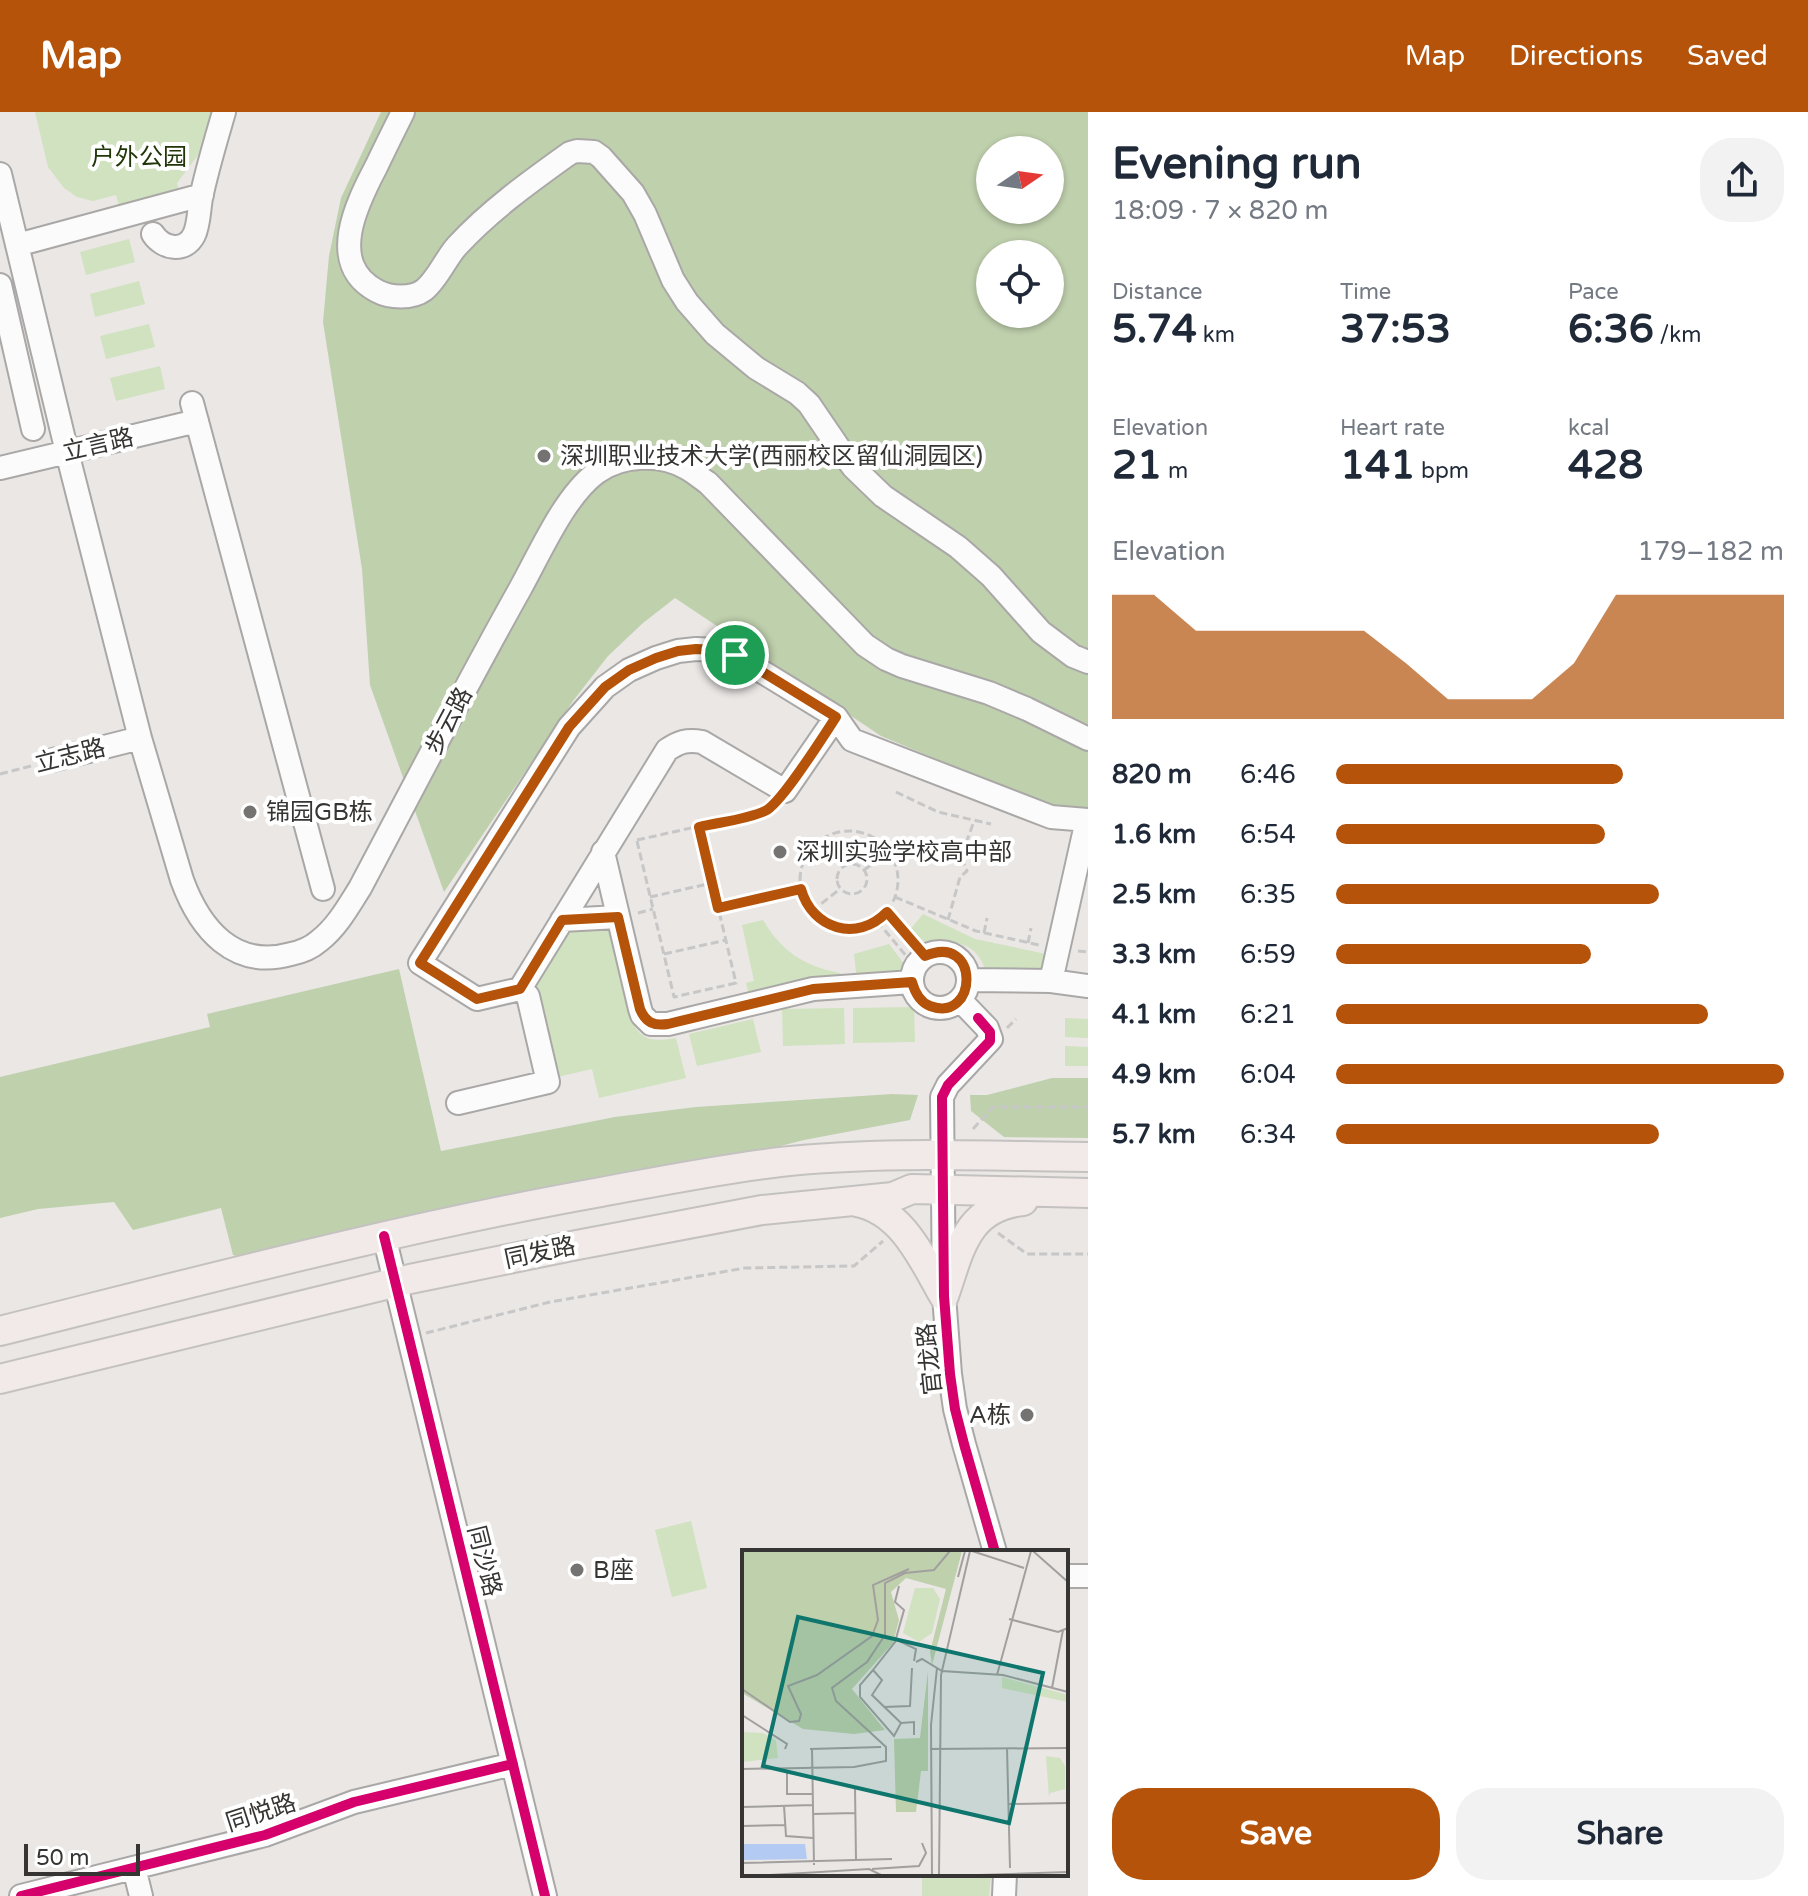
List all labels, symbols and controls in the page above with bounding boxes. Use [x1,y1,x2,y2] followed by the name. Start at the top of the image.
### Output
[40,33,122,79] text: Map
[1405,39,1465,73] text: Map
[1509,39,1643,73] text: Directions
[1687,39,1768,73] text: Saved
[976,136,1064,224] north arrow
[976,136,1064,328] map controls
[1112,138,1361,191] text: Evening run
[1700,138,1784,222] button: share
[91,143,187,172] park label: 户外公园
[1112,195,1328,226] text: 18:09 · 7 × 820 m
[976,240,1064,328] button: locate
[1112,279,1203,305] text: Distance
[1340,279,1391,305] text: Time
[1568,279,1619,305] text: Pace
[1112,305,1197,353] text: 5.74
[1340,305,1451,353] text: 37:53
[1568,305,1654,353] text: 6:36
[1197,322,1235,348] text: km
[1654,322,1701,348] text: /km
[1112,415,1208,441] text: Elevation
[1340,415,1445,441] text: Heart rate
[1568,415,1609,441] text: kcal
[60,423,136,467] street label: 立言路
[1112,441,1162,489] text: 21
[1340,441,1415,489] text: 141
[1568,441,1643,489] text: 428
[560,442,983,471] place label: 深圳职业技术大学(西丽校区留仙洞园区)
[535,447,553,465] marker: 深圳职业技术大学(西丽校区留仙洞园区)
[1162,458,1188,484] text: m
[1415,458,1469,484] text: bpm
[1112,536,1226,567] text: Elevation
[1638,536,1784,567] text: 179–182 m
[701,621,769,689] pin
[713,633,757,677] icon: arrive
[419,682,479,760] street label: 步云路
[32,733,108,779] street label: 立志路
[1112,759,1192,790] text: 820 m
[1240,759,1296,790] text: 6:46
[266,798,373,827] place label: 锦园GB栋
[241,803,259,821] marker: 锦园GB栋
[1112,819,1196,850] text: 1.6 km
[1240,819,1296,850] text: 6:54
[796,838,1012,867] place label: 深圳实验学校高中部
[771,843,789,861] marker: 深圳实验学校高中部
[1112,879,1196,910] text: 2.5 km
[1240,879,1296,910] text: 6:35
[1112,939,1196,970] text: 3.3 km
[1240,939,1296,970] text: 6:59
[1112,999,1196,1030] text: 4.1 km
[1240,999,1296,1030] text: 6:21
[1112,1059,1196,1090] text: 4.9 km
[1240,1059,1296,1090] text: 6:04
[1112,1119,1196,1150] text: 5.7 km
[1240,1119,1296,1150] text: 6:34
[502,1231,578,1275] street label: 同发路
[912,1322,948,1396] street label: 官龙路
[969,1401,1011,1430] place label: A栋
[1018,1406,1036,1424] marker: A栋
[461,1523,507,1599] street label: 同沙路
[742,1550,1068,1876] inset map
[593,1556,634,1585] place label: B座
[568,1561,586,1579] marker: B座
[222,1788,300,1838] street label: 同悦路
[1112,1788,1440,1880] button: Save
[1456,1788,1784,1880] button: Share
[24,1840,140,1876] scale bar
[36,1845,90,1871] text: 50 m

